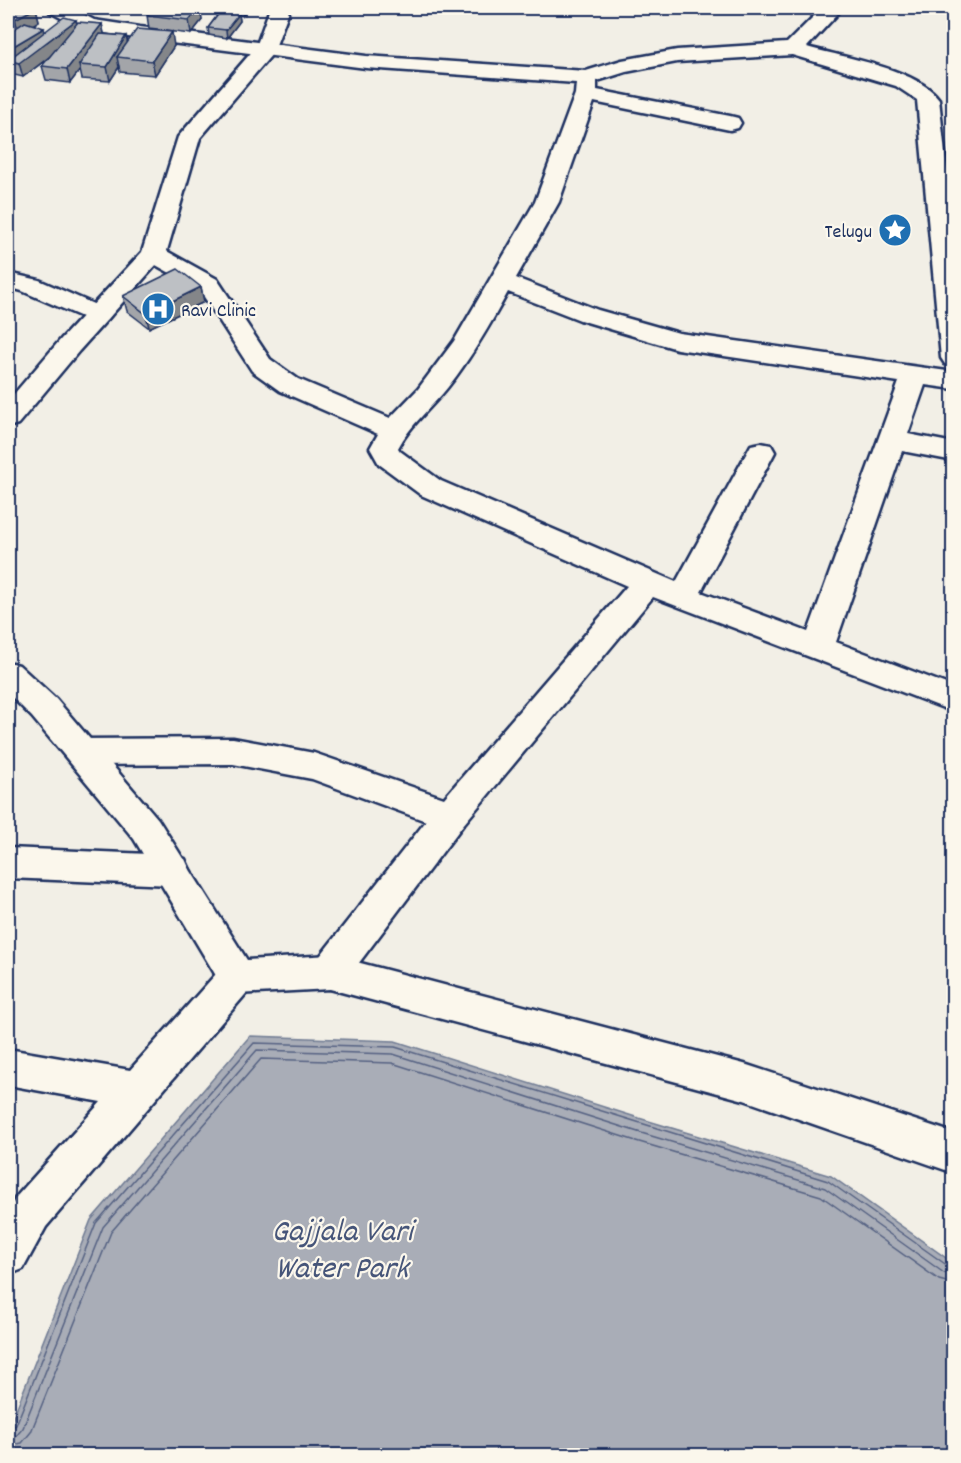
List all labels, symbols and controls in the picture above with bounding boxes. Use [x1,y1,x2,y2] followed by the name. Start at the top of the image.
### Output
[877,212,913,248] place icon: Telugu
[824,219,872,247] place label: Telugu
[140,291,176,327] hospital icon: Ravi Clinic
[181,298,256,326] place label: Ravi Clinic
[271,1211,418,1294] water label: Gajjala Vari Water Park

